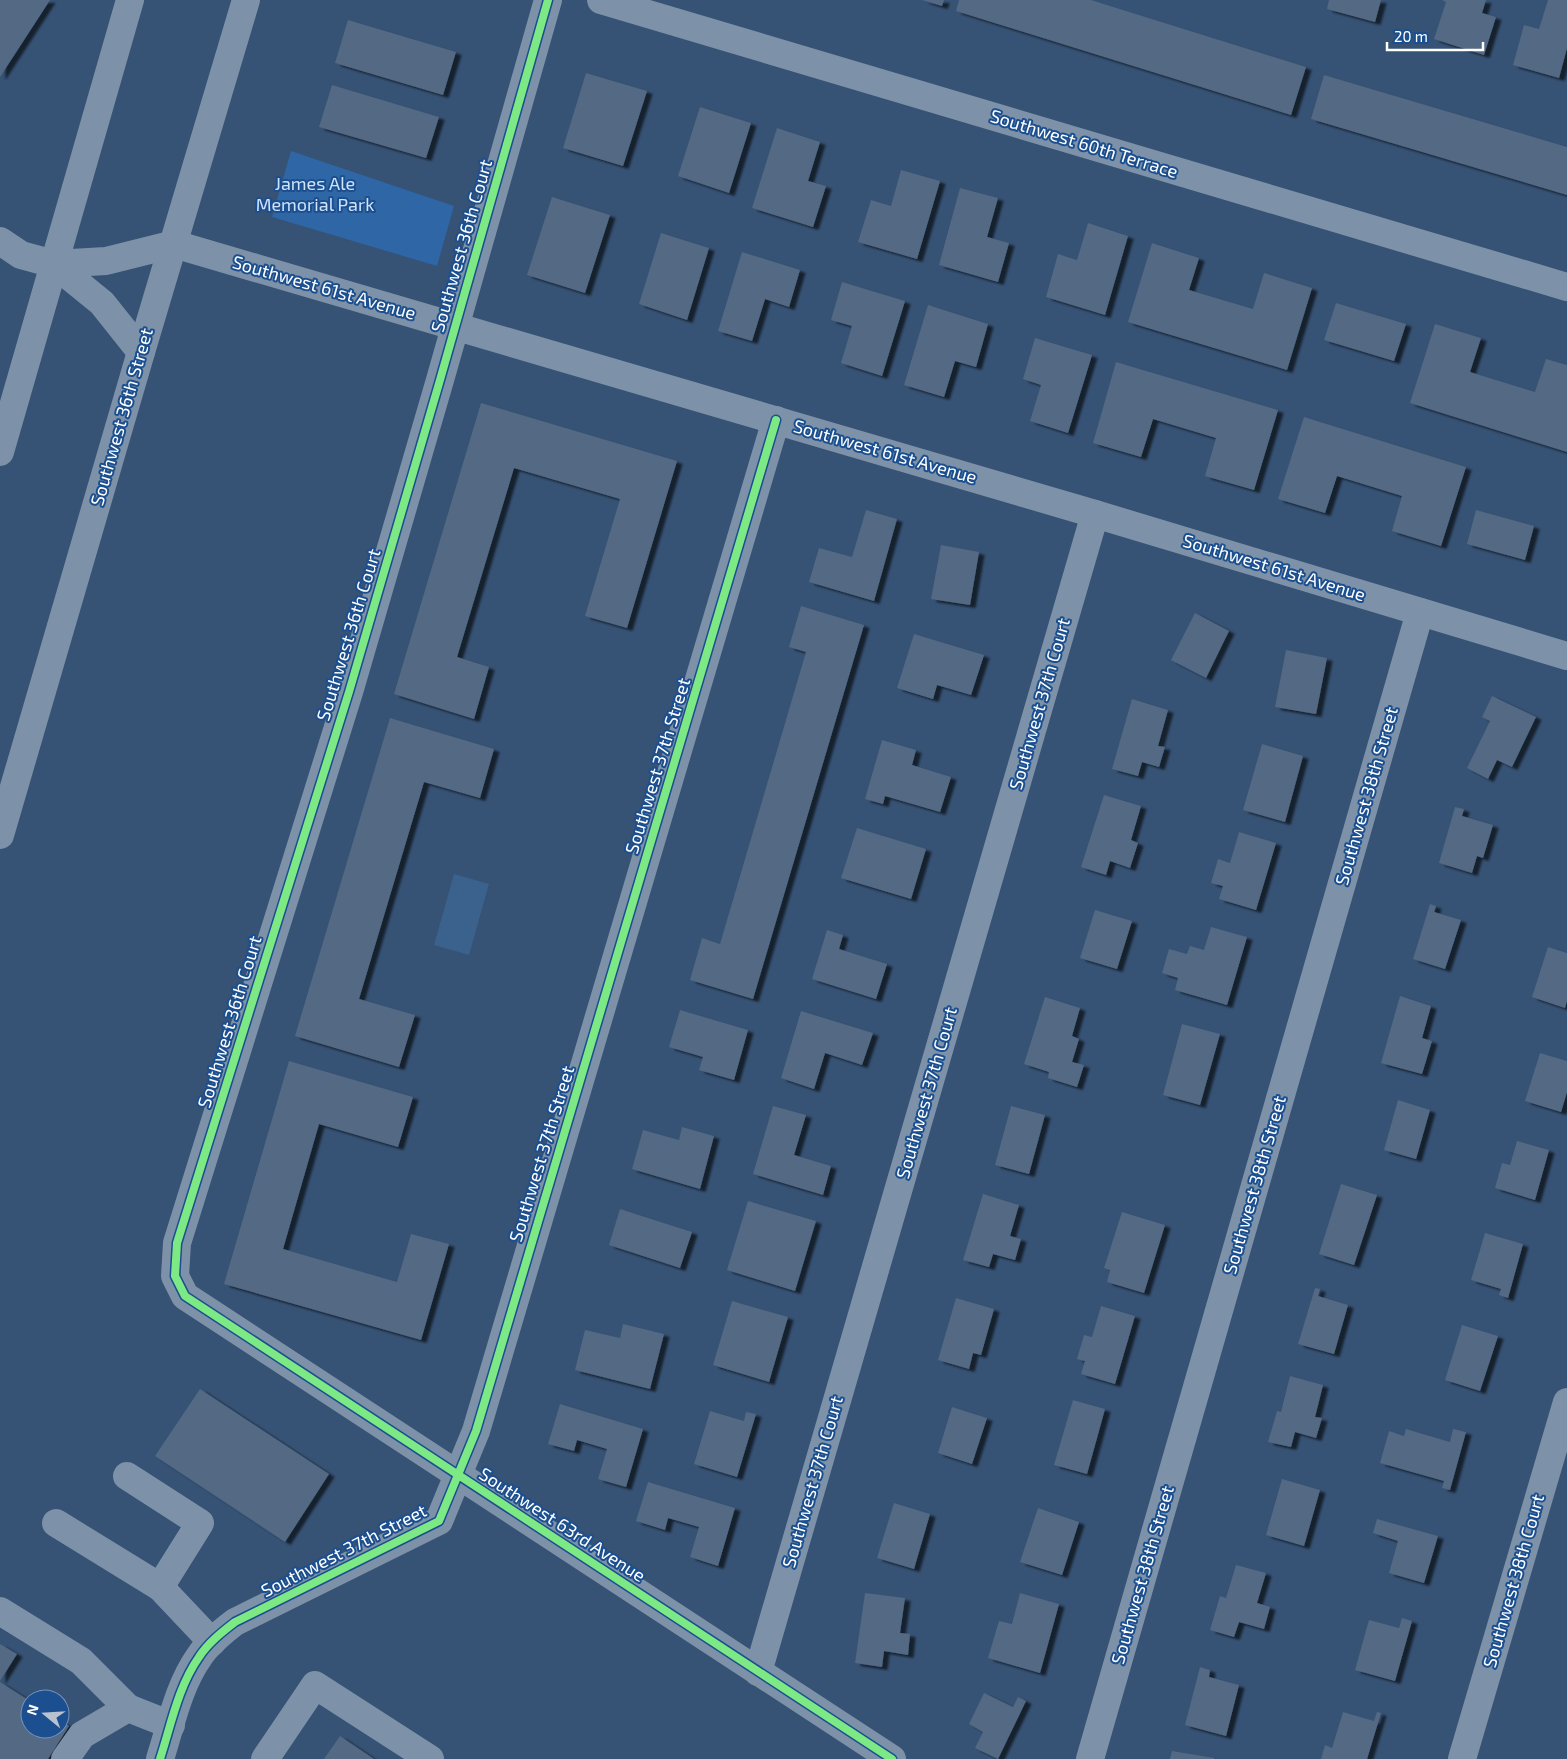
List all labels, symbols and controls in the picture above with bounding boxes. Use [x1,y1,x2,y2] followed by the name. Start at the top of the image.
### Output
[1387,20,1483,52] scale bar
[1394,27,1428,45] text: 20 m
[988,104,1181,182] street label: Southwest 60th Terrace
[426,157,496,335] street label: Southwest 36th Court
[256,172,374,215] park label: James Ale Memorial Park
[230,250,418,324] street label: Southwest 61st Avenue
[85,325,157,508] street label: Southwest 36th Street
[791,414,979,488] street label: Southwest 61st Avenue
[1180,529,1368,605] street label: Southwest 61st Avenue
[311,546,385,723] street label: Southwest 36th Court
[1004,615,1074,792] street label: Southwest 37th Court
[620,675,694,856] street label: Southwest 37th Street
[1330,704,1402,888] street label: Southwest 38th Street
[192,933,266,1110] street label: Southwest 36th Court
[891,1004,961,1181] street label: Southwest 37th Court
[504,1063,578,1244] street label: Southwest 37th Street
[1218,1093,1290,1277] street label: Southwest 38th Street
[777,1393,847,1570] street label: Southwest 37th Court
[475,1462,650,1586] street label: Southwest 63rd Avenue
[1106,1483,1178,1667] street label: Southwest 38th Street
[1478,1491,1548,1670] street label: Southwest 38th Court
[257,1499,430,1601] street label: Southwest 37th Street
[20,1689,70,1739] north arrow
[23,1702,42,1717] text: N

